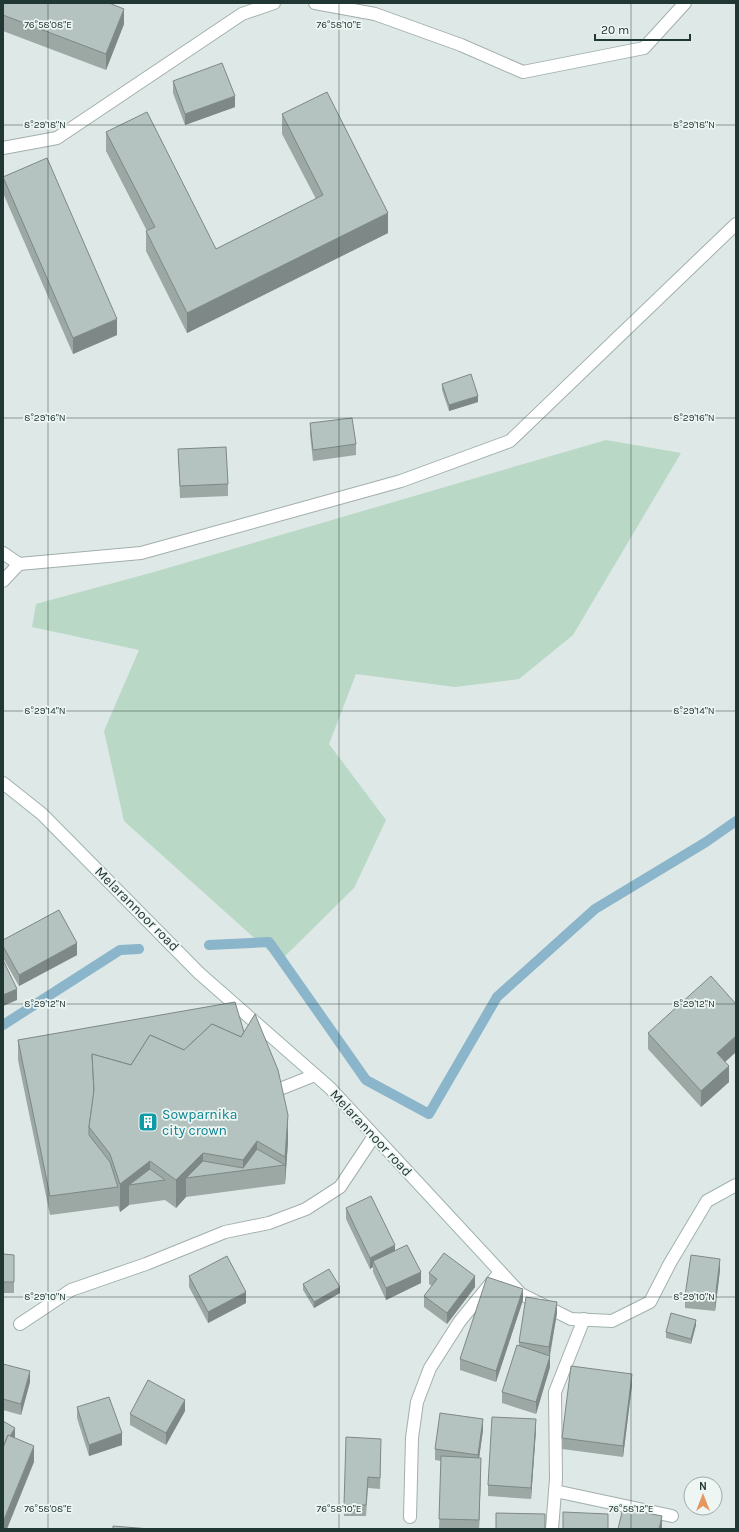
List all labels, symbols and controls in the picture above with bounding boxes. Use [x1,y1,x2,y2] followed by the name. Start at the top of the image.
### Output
[595,16,690,42] scale bar
[24,19,72,31] text: 76°58'08"E
[317,19,361,31] text: 76°58'10"E
[601,23,629,37] text: 20 m
[24,119,66,131] text: 8°29'18"N
[673,119,715,131] text: 8°29'18"N
[24,412,66,424] text: 8°29'16"N
[673,412,715,424] text: 8°29'16"N
[24,705,66,717] text: 8°29'14"N
[673,705,715,717] text: 8°29'14"N
[91,863,183,955] street label: Melarannoor road
[24,998,66,1010] text: 8°29'12"N
[673,998,715,1010] text: 8°29'12"N
[326,1086,416,1180] street label: Melarannoor road
[162,1106,237,1139] place label: Sowparnika city crown
[137,1111,159,1133] building icon: Sowparnika city crown
[24,1291,66,1303] text: 8°29'10"N
[673,1291,715,1303] text: 8°29'10"N
[683,1476,723,1516] north arrow
[699,1480,707,1493] text: N
[24,1503,72,1515] text: 76°58'08"E
[317,1503,361,1515] text: 76°58'10"E
[609,1503,653,1515] text: 76°58'12"E

